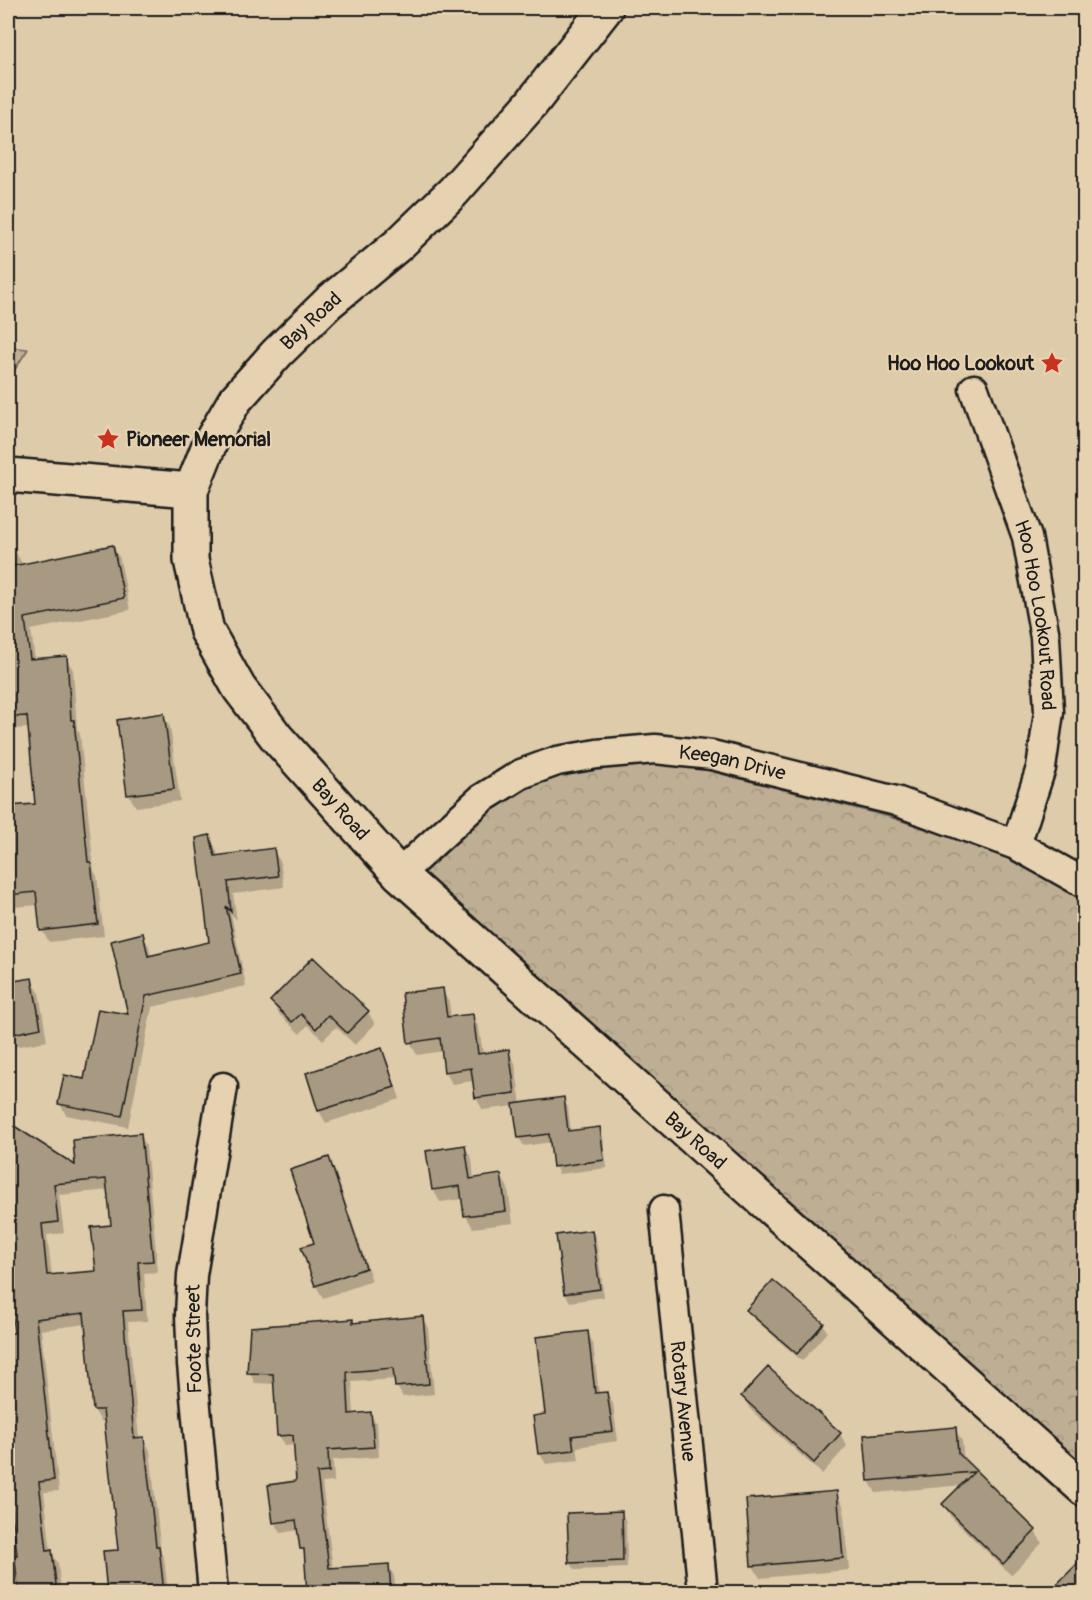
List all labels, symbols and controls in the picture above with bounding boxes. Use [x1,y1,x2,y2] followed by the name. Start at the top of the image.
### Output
[275,286,347,356] street label: Bay Road
[1039,350,1065,376] place icon: Hoo Hoo Lookout
[887,351,1035,376] place label: Hoo Hoo Lookout
[95,426,121,452] place icon: Pioneer Memorial
[126,427,271,452] place label: Pioneer Memorial
[1009,516,1061,711] street label: Hoo Hoo Lookout Road
[678,739,789,786] street label: Keegan Drive
[306,773,375,845] street label: Bay Road
[659,1106,732,1175] street label: Bay Road
[181,1283,207,1394] street label: Foote Street
[665,1339,702,1463] street label: Rotary Avenue

